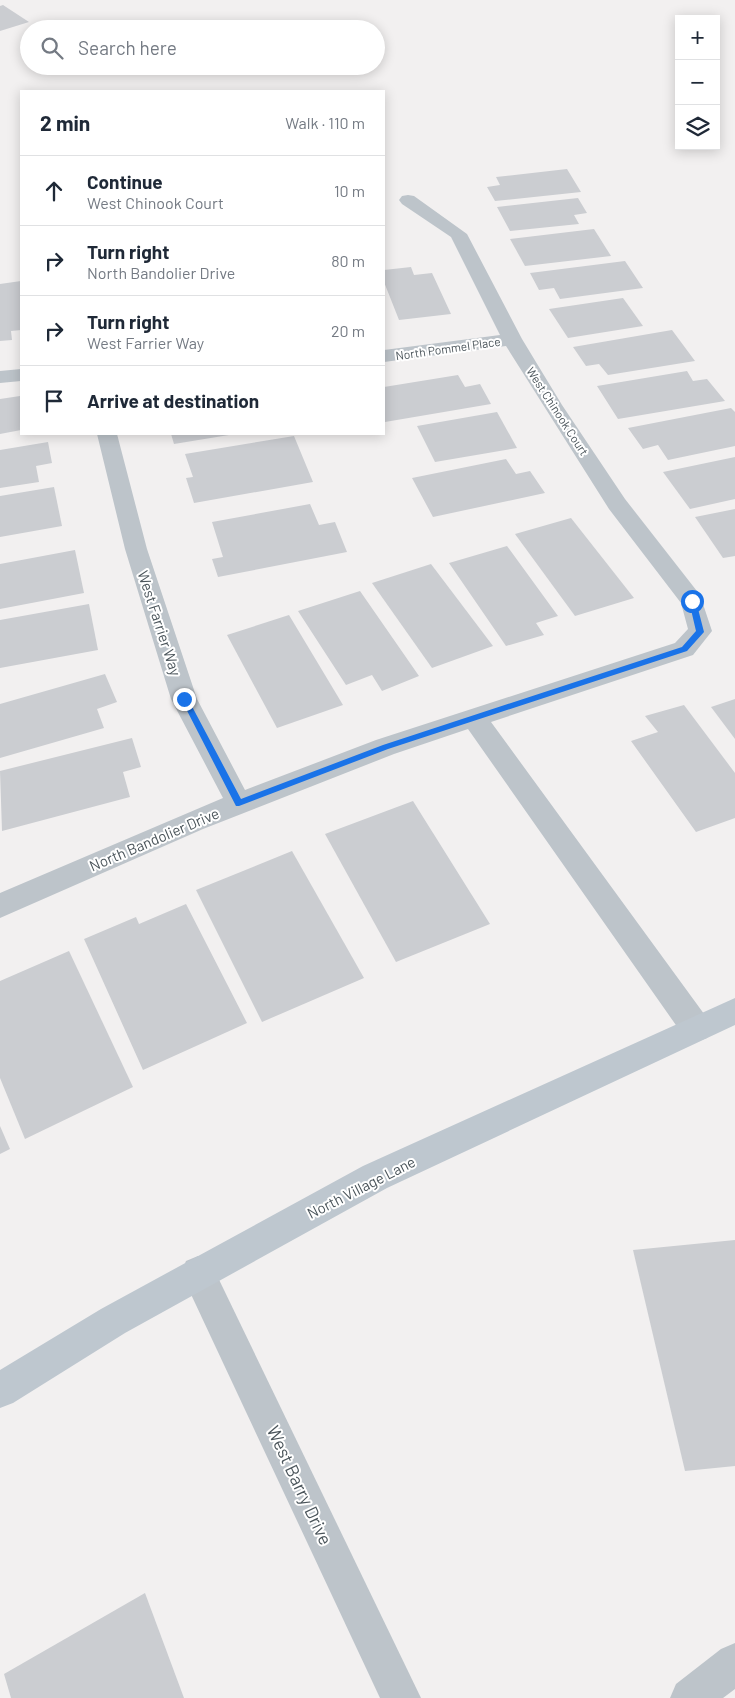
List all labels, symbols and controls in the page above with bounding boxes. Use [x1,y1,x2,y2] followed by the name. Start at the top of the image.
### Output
[675,15,720,150] map controls
[675,15,720,60] button: +
[20,20,385,75] search box
[38,34,66,62] icon: search
[78,36,177,59] text: Search here
[675,60,720,105] button: −
[675,105,720,150] button: layers
[40,110,90,135] text: 2 min
[285,113,365,132] text: Walk · 110 m
[87,170,163,193] text: Continue
[40,177,68,205] icon: ahead
[334,181,365,200] text: 10 m
[87,193,224,212] text: West Chinook Court
[87,240,169,263] text: Turn right
[40,247,68,275] icon: right
[331,251,365,270] text: 80 m
[87,263,235,282] text: North Bandolier Drive
[87,310,169,333] text: Turn right
[40,317,68,345] icon: right
[331,321,365,340] text: 20 m
[87,333,204,352] text: West Farrier Way
[395,334,501,362] street label: North Pommel Place
[524,364,592,458] street label: West Chinook Court
[40,387,68,415] icon: arrive
[87,389,259,412] text: Arrive at destination
[134,568,186,678] street label: West Farrier Way
[681,590,704,613] route start
[173,688,196,711] route end
[87,804,221,874] street label: North Bandolier Drive
[304,1152,418,1222] street label: North Village Lane
[263,1422,337,1548] street label: West Barry Drive

